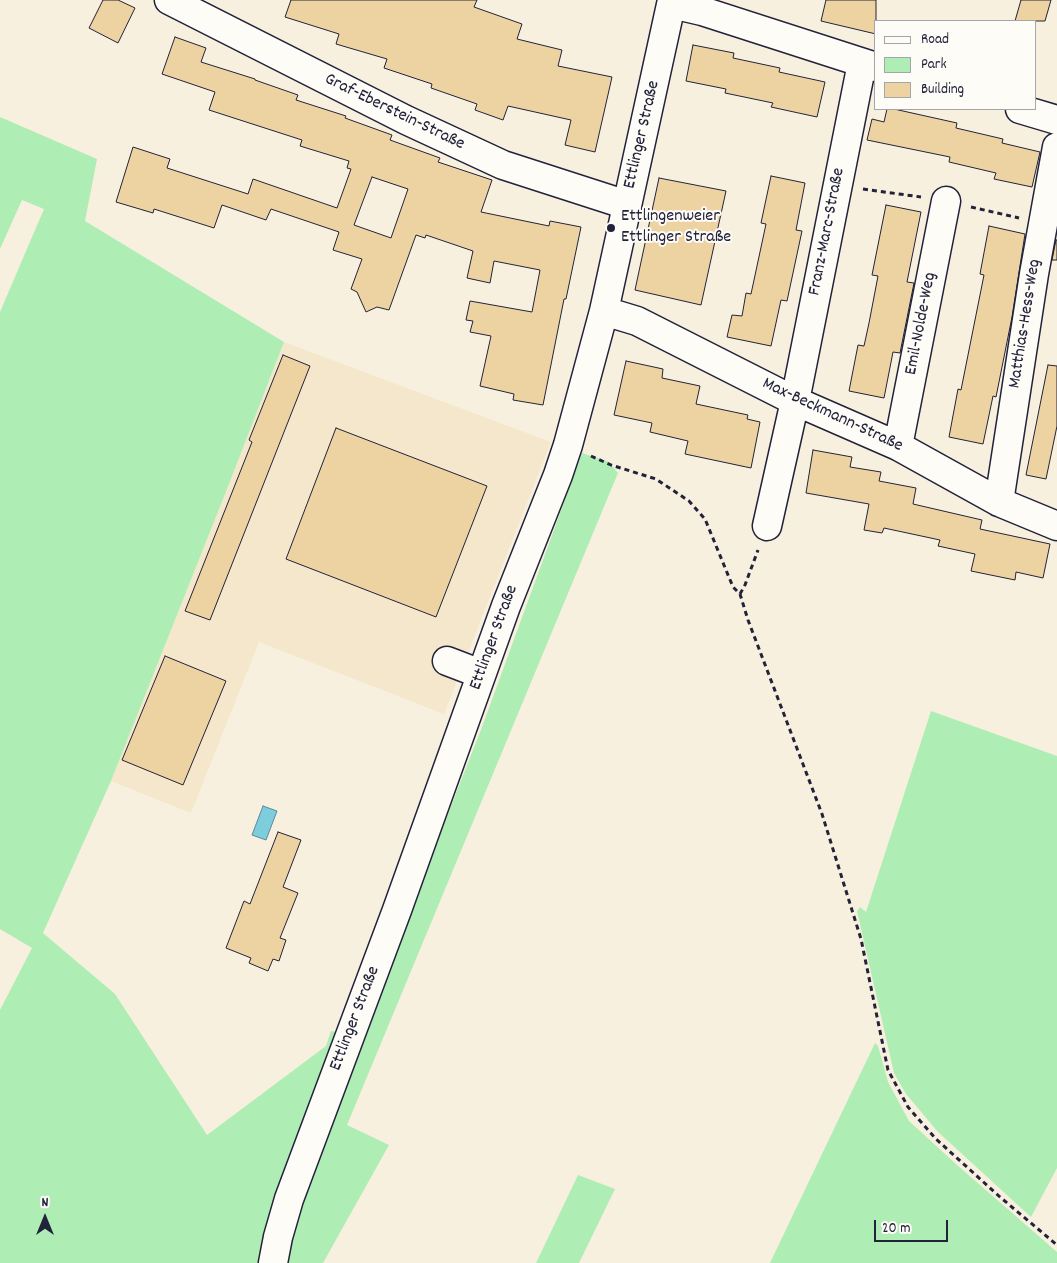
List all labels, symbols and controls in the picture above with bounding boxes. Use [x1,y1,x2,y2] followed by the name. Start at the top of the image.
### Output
[874,20,1037,110] legend
[921,29,949,51] text: Road
[921,54,947,76] text: Park
[320,70,468,156] street label: Graf-Eberstein-Straße
[620,79,666,191] street label: Ettlinger Straße
[921,79,964,101] text: Building
[805,166,851,298] street label: Franz-Marc-Straße
[621,207,731,250] place label: Ettlingenweier Ettlinger Straße
[605,222,617,234] marker: Ettlingenweier Ettlinger Straße
[1005,258,1047,390] street label: Matthias-Hess-Weg
[901,271,943,377] street label: Emil-Nolde-Weg
[758,374,906,458] street label: Max-Beckmann-Straße
[466,583,524,693] street label: Ettlinger Straße
[326,964,386,1074] street label: Ettlinger Straße
[20,1193,70,1243] north arrow
[42,1193,48,1213] text: N
[877,1210,951,1242] scale bar
[882,1218,910,1240] text: 20 m

